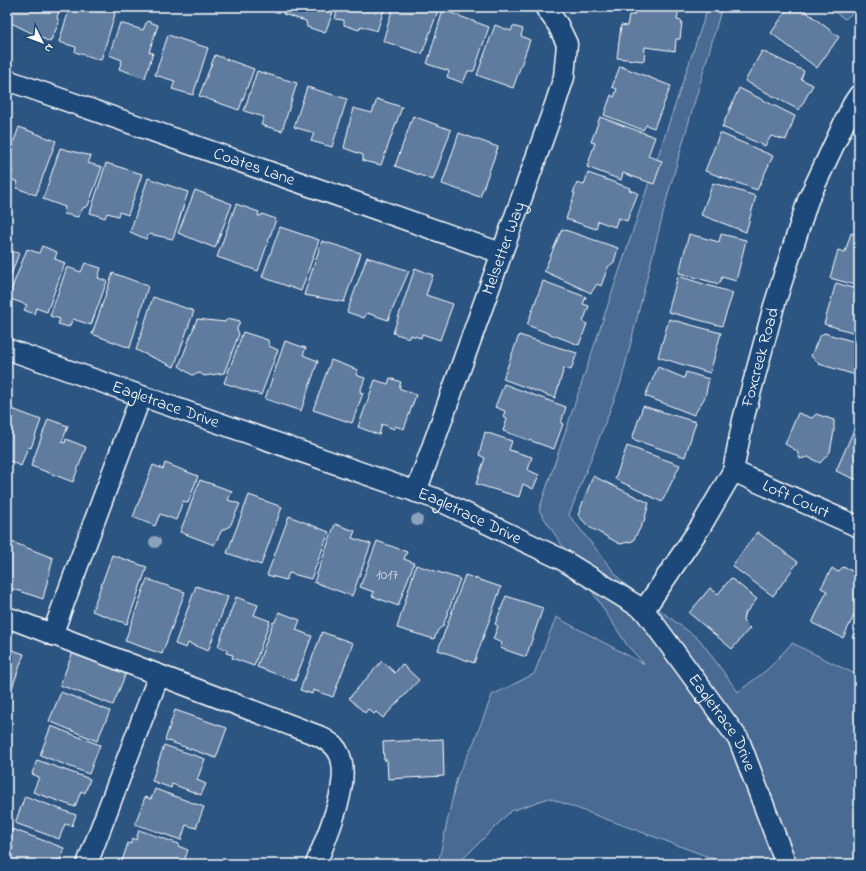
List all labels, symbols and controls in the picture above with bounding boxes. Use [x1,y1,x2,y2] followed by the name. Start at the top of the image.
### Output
[22,22,62,62] north arrow
[40,40,57,56] text: N
[210,141,299,193] street label: Coates Lane
[475,198,533,298] street label: Melsetter Way
[734,304,786,411] street label: Foxcreek Road
[109,374,223,435] street label: Eagletrace Drive
[758,473,834,525] street label: Loft Court
[414,481,526,551] street label: Eagletrace Drive
[376,564,398,586] house number: 1017
[682,668,762,775] street label: Eagletrace Drive

